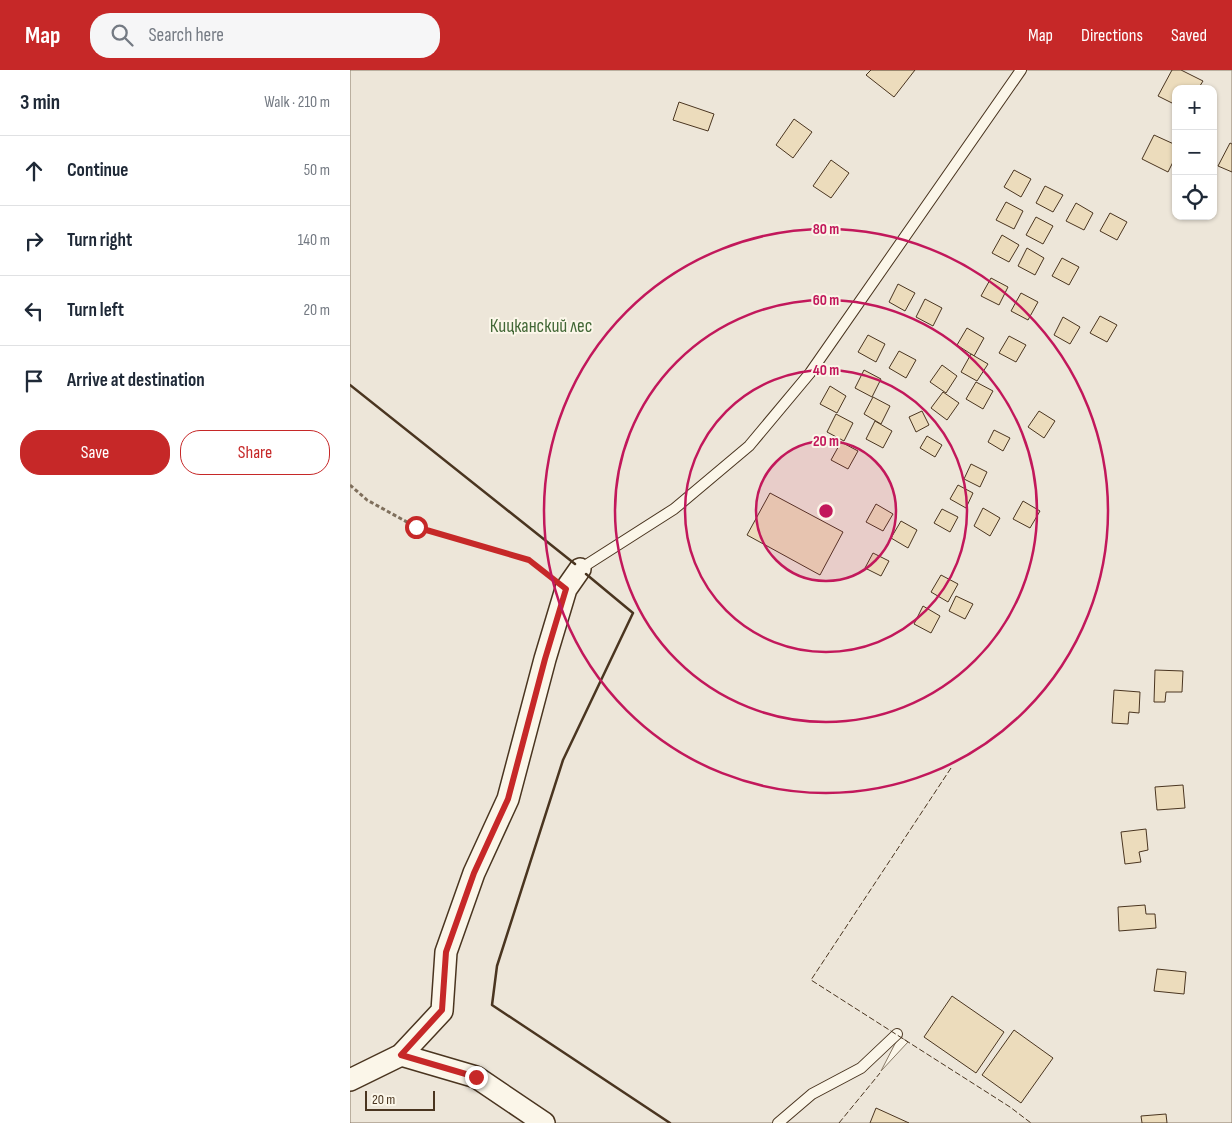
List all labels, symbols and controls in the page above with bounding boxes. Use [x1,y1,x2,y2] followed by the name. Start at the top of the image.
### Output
[90,13,440,58] search box
[25,21,60,50] text: Map
[108,21,136,49] icon: search
[148,24,224,47] text: Search here
[1028,25,1053,46] text: Map
[1081,25,1143,46] text: Directions
[1171,25,1207,46] text: Saved
[1172,85,1217,220] map controls
[1172,85,1217,130] button: +
[20,90,60,115] text: 3 min
[264,93,330,112] text: Walk · 210 m
[1172,130,1217,175] button: −
[20,157,48,185] icon: ahead
[67,159,128,182] text: Continue
[304,161,330,180] text: 50 m
[1172,175,1217,220] button: locate
[813,220,839,239] text: 80 m
[20,227,48,255] icon: right
[67,229,132,252] text: Turn right
[298,231,330,250] text: 140 m
[813,291,839,310] text: 60 m
[20,297,48,325] icon: left
[67,299,124,322] text: Turn left
[303,301,330,320] text: 20 m
[490,315,592,338] park label: Кицканский лес
[813,361,839,380] text: 40 m
[20,367,48,395] icon: arrive
[67,369,205,392] text: Arrive at destination
[20,430,170,475] button: Save
[180,430,330,475] button: Share
[813,432,839,451] text: 20 m
[817,502,835,520] centre of rings
[405,516,428,539] route start
[465,1066,488,1089] route end
[365,1088,435,1111] scale bar
[372,1091,395,1108] text: 20 m

